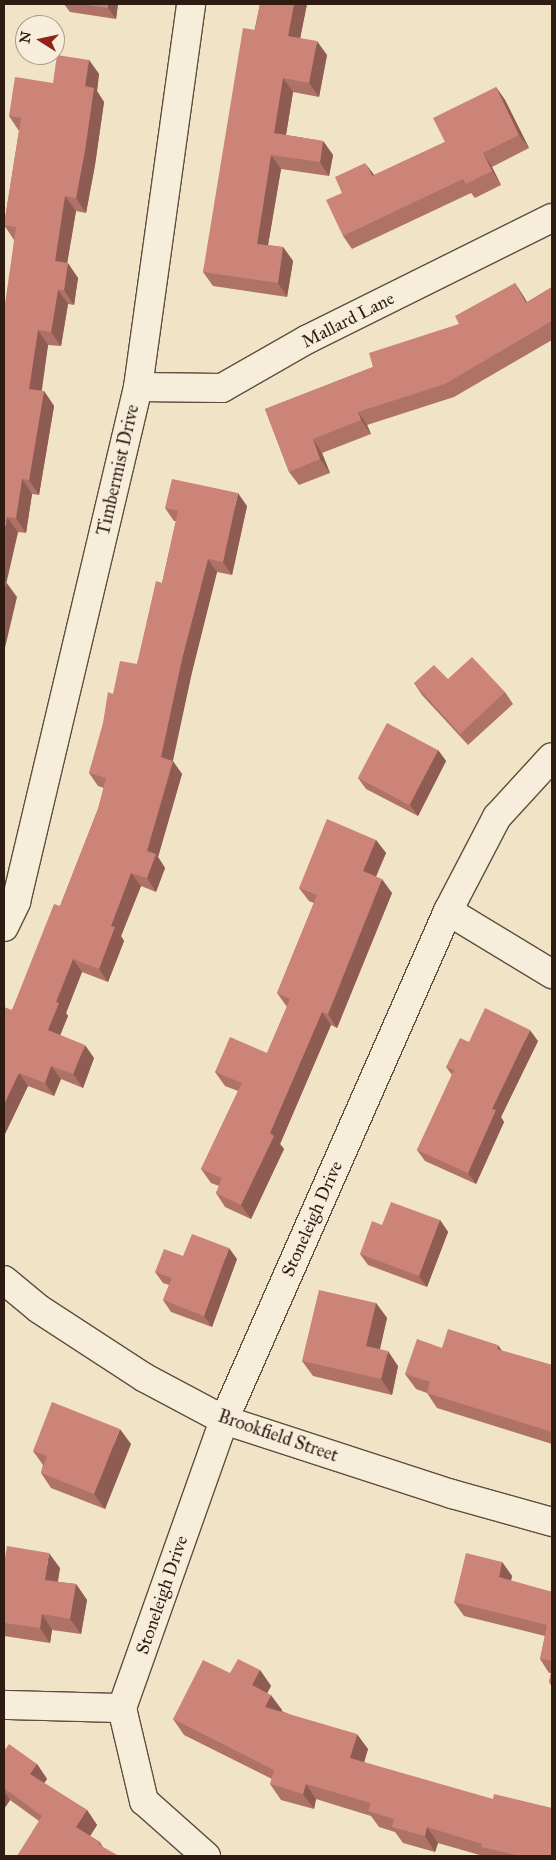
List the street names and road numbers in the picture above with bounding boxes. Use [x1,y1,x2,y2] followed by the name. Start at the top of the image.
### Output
[298,287,398,353] street label: Mallard Lane
[92,402,144,538] street label: Timbermist Drive
[277,1158,347,1280] street label: Stoneleigh Drive
[215,1405,341,1467] street label: Brookfield Street
[132,1533,192,1657] street label: Stoneleigh Drive

